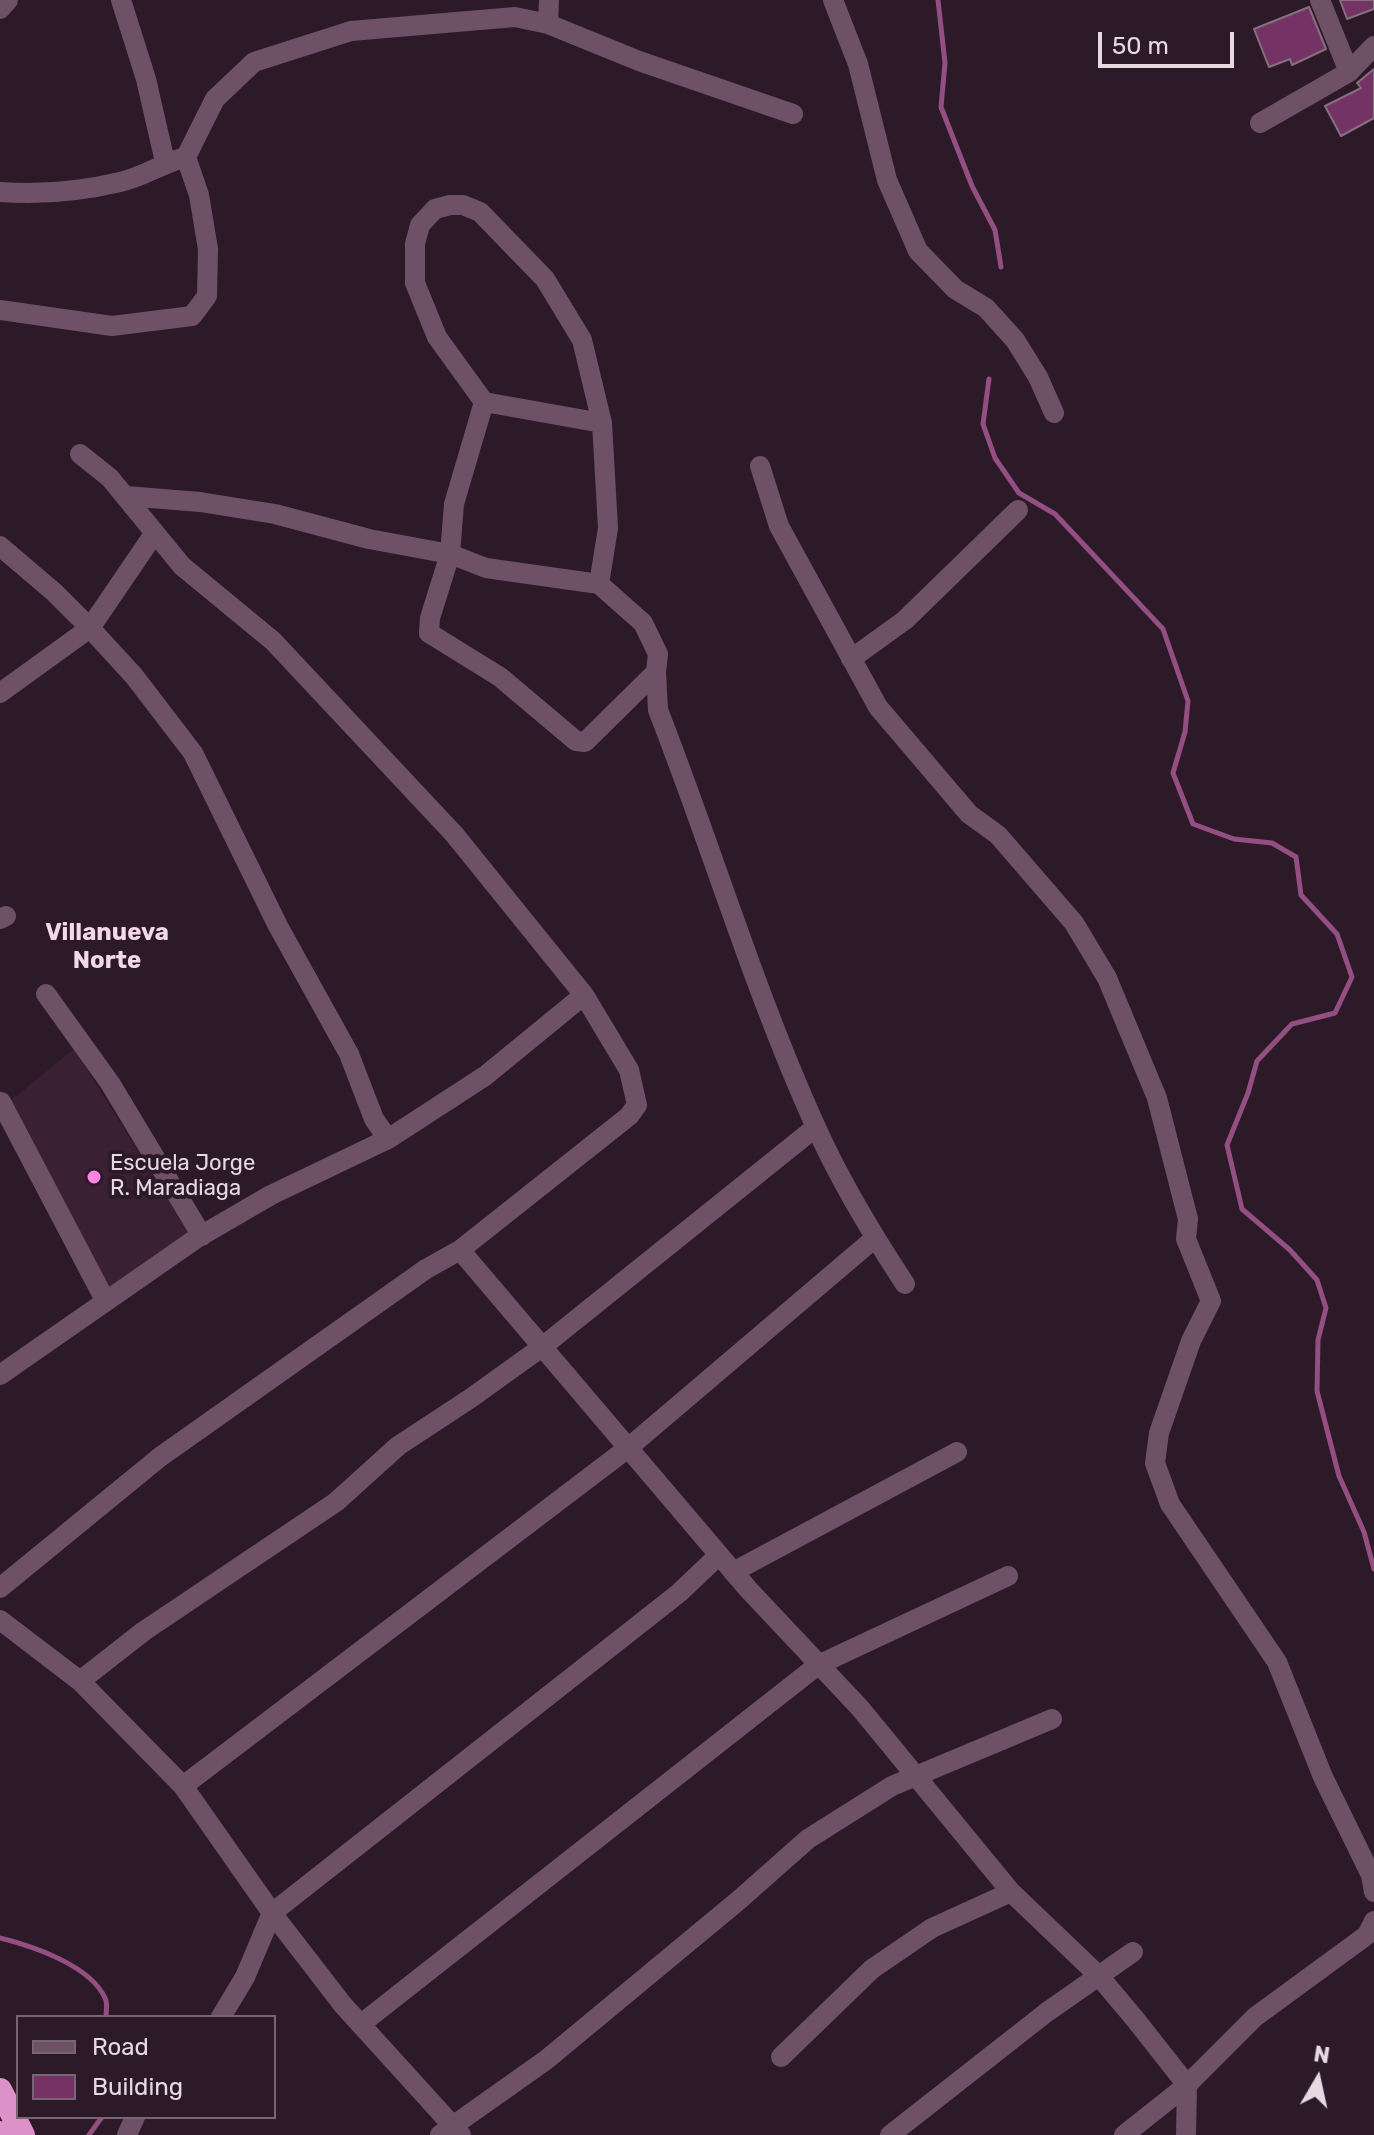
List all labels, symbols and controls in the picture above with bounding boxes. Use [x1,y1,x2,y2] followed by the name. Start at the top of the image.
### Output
[1102,16,1238,66] scale bar
[1112,32,1169,60] text: 50 m
[45,919,169,975] district label: Villanueva Norte
[110,1151,255,1202] place label: Escuela Jorge R. Maradiaga
[85,1168,103,1186] marker: Escuela Jorge R. Maradiaga
[16,2015,276,2119] legend
[92,2033,149,2061] text: Road
[1278,2039,1358,2119] north arrow
[1312,2040,1332,2069] text: N
[92,2073,183,2101] text: Building

